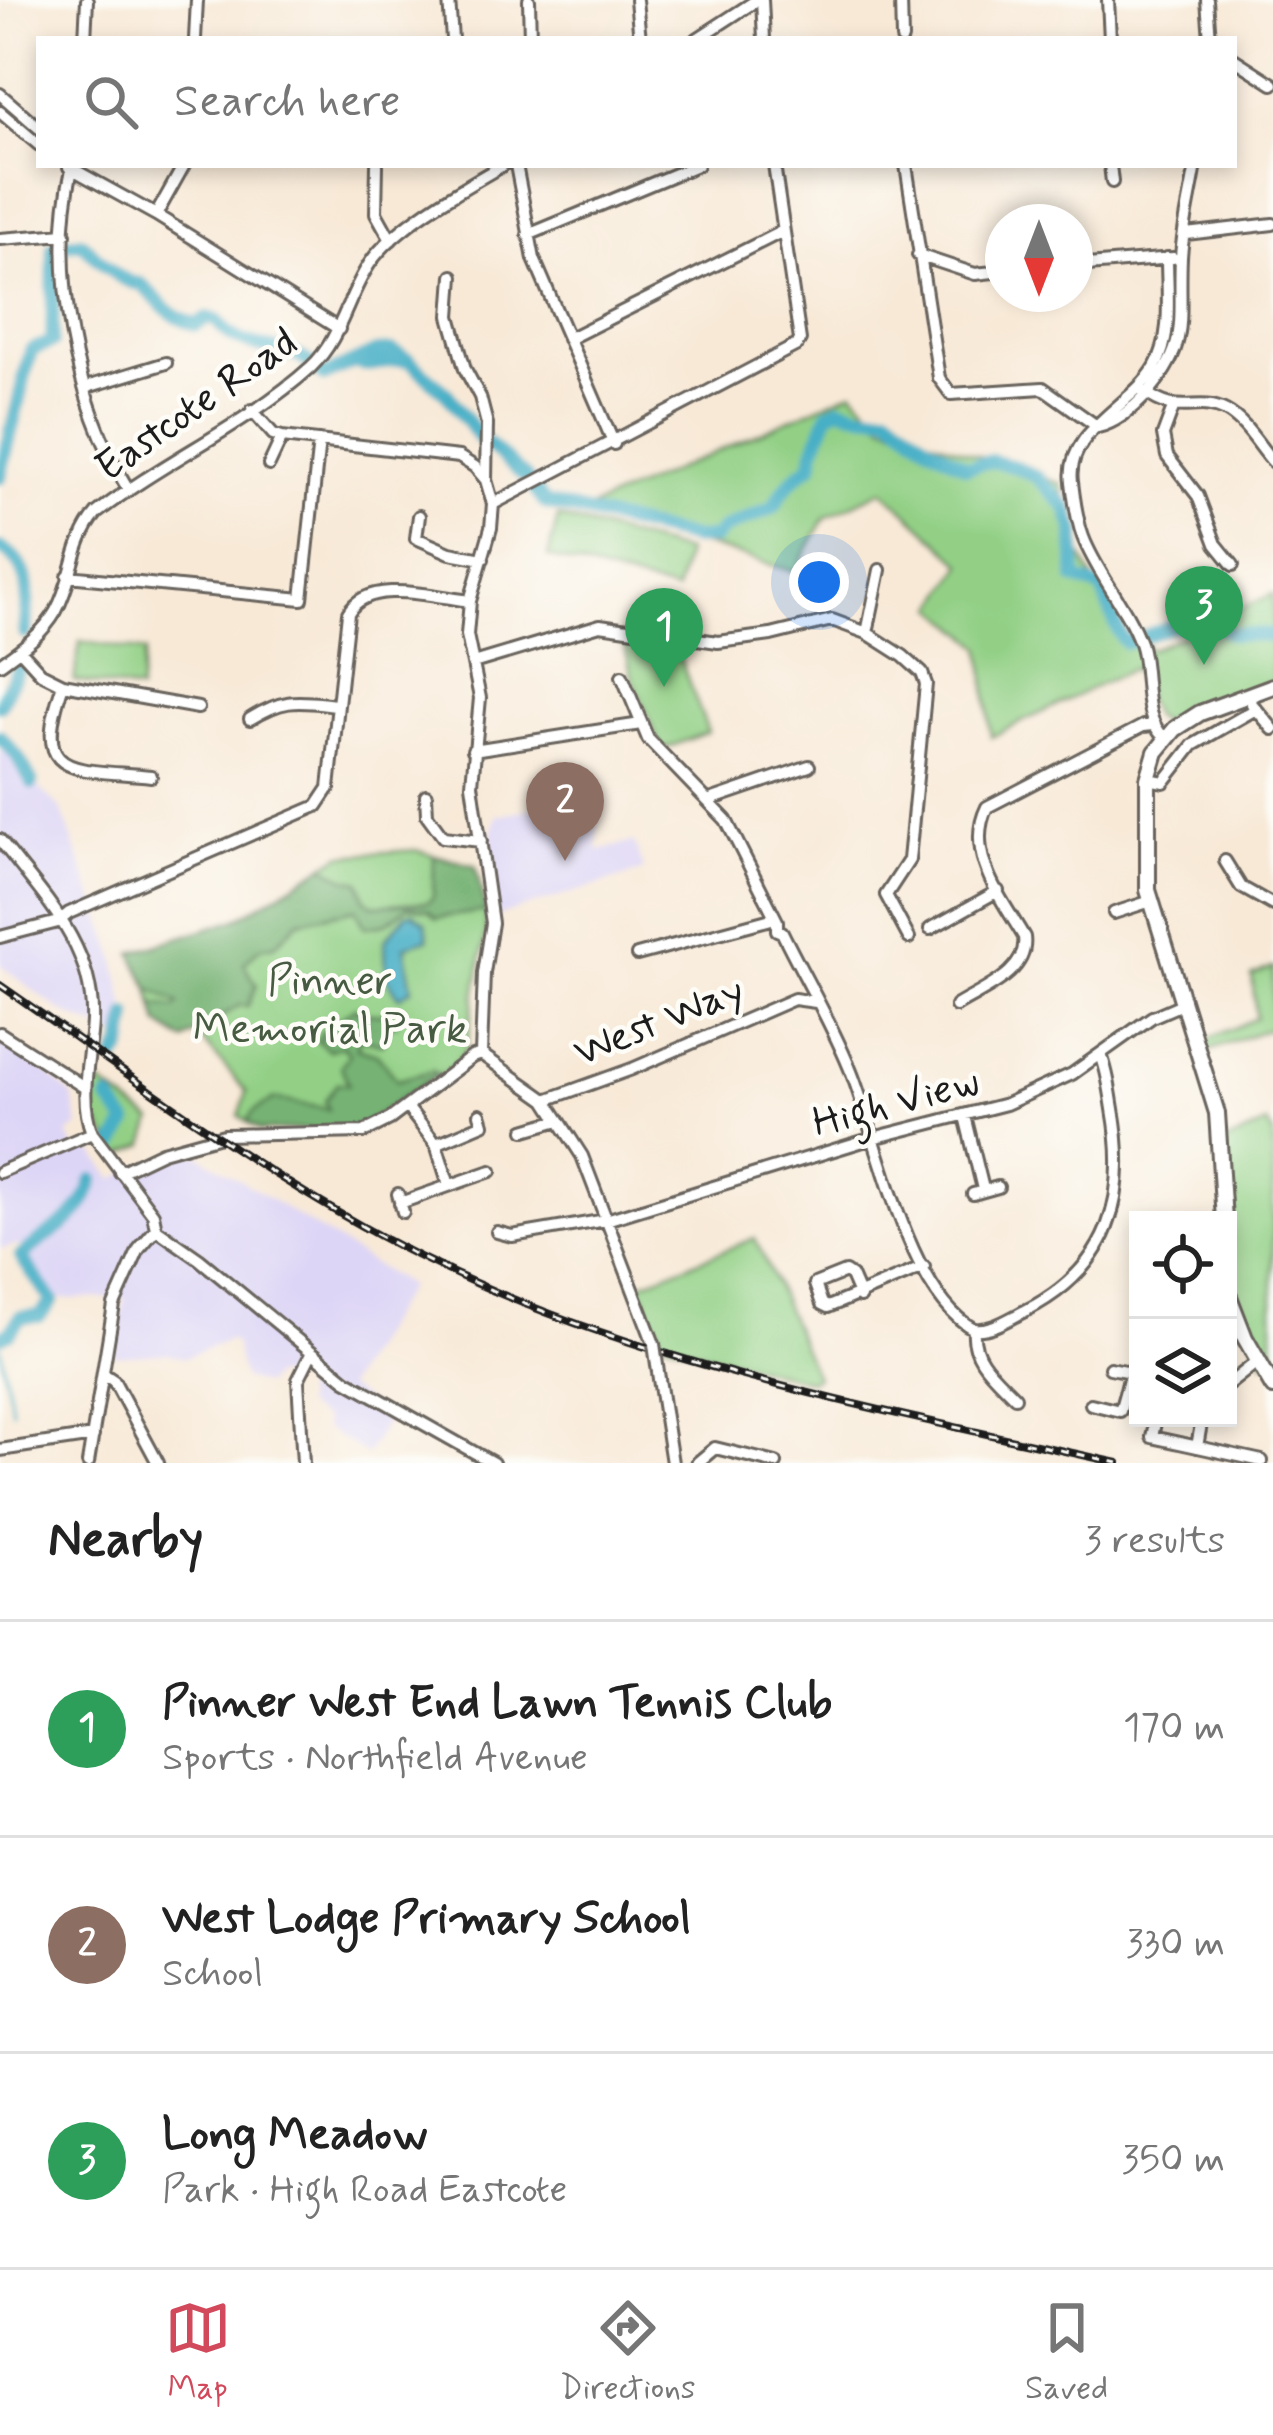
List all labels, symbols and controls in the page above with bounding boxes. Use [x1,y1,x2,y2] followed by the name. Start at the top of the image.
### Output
[36,36,1237,168] search box
[78,69,144,135] icon: search
[174,73,401,132] text: Search here
[985,204,1093,312] north arrow
[85,316,309,496] street label: Eastcote Road
[789,552,849,612] your location
[1165,566,1243,665] pin: 3
[625,588,703,687] pin: 1
[526,762,604,861] pin: 2
[193,955,467,1058] park label: Pinner Memorial Park
[566,963,752,1081] street label: West Way
[807,1055,986,1156] street label: High View
[1129,1211,1237,1427] map controls
[1129,1211,1237,1319] button: locate
[1129,1319,1237,1427] button: layers
[48,1508,203,1574] text: Nearby
[1084,1516,1225,1567] text: 3 results
[162,1674,832,1733] text: Pinner West End Lawn Tennis Club
[78,1703,96,1754] text: 1
[1123,1703,1225,1754] text: 170 m
[162,1733,588,1784] text: Sports · Northfield Avenue
[162,1890,691,1949] text: West Lodge Primary School
[77,1919,97,1970] text: 2
[1126,1919,1225,1970] text: 330 m
[162,1949,263,2000] text: School
[162,2106,427,2165] text: Long Meadow
[78,2135,96,2186] text: 3
[1122,2135,1225,2186] text: 350 m
[162,2165,567,2216] text: Park · High Road Eastcote
[165,2295,231,2411] tab: Map
[560,2295,696,2411] tab: Directions
[1025,2295,1108,2411] tab: Saved

